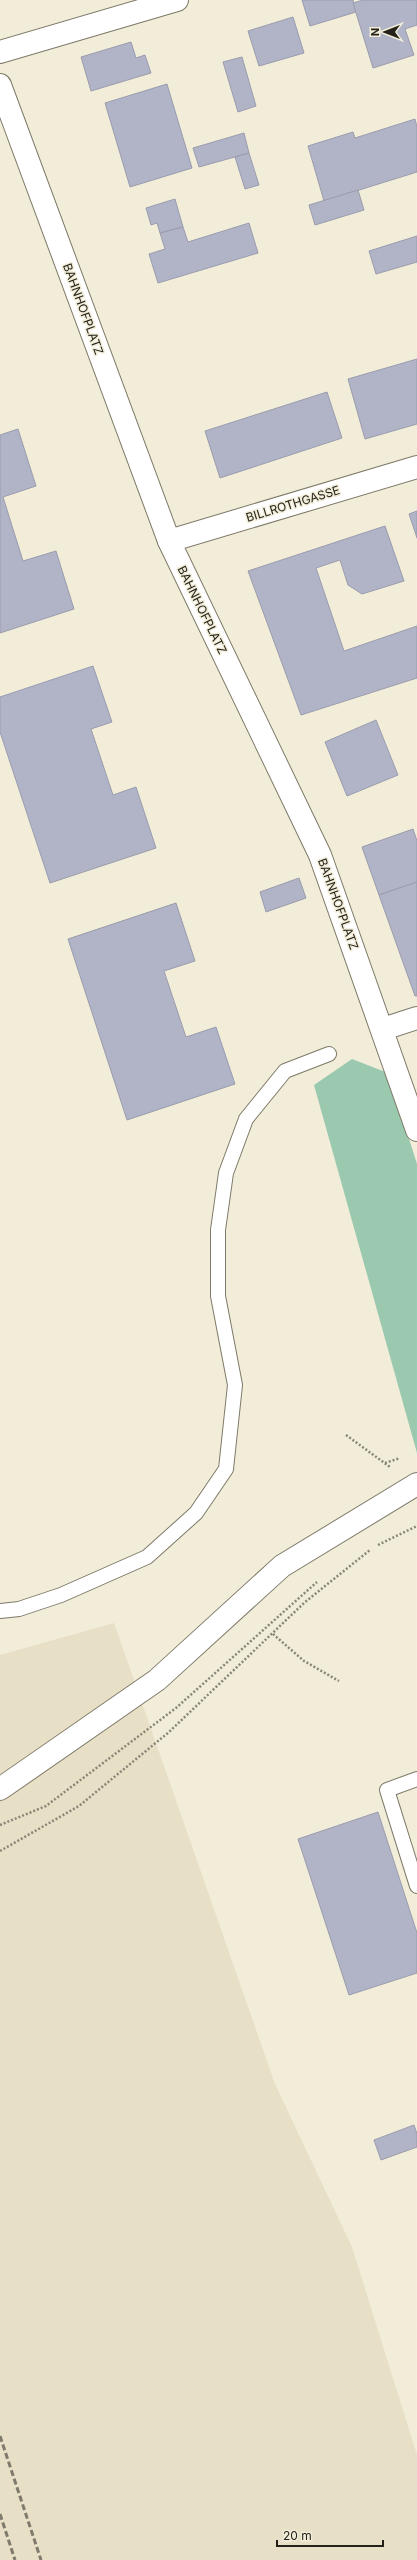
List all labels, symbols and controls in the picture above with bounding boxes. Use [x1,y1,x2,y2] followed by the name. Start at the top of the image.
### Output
[365,12,405,52] north arrow
[368,28,382,36] text: N
[60,261,107,357] street label: BAHNHOFPLATZ
[244,482,342,525] street label: BILLROTHGASSE
[175,563,230,656] street label: BAHNHOFPLATZ
[315,856,362,952] street label: BAHNHOFPLATZ
[277,2522,383,2548] scale bar
[283,2528,312,2543] text: 20 m

